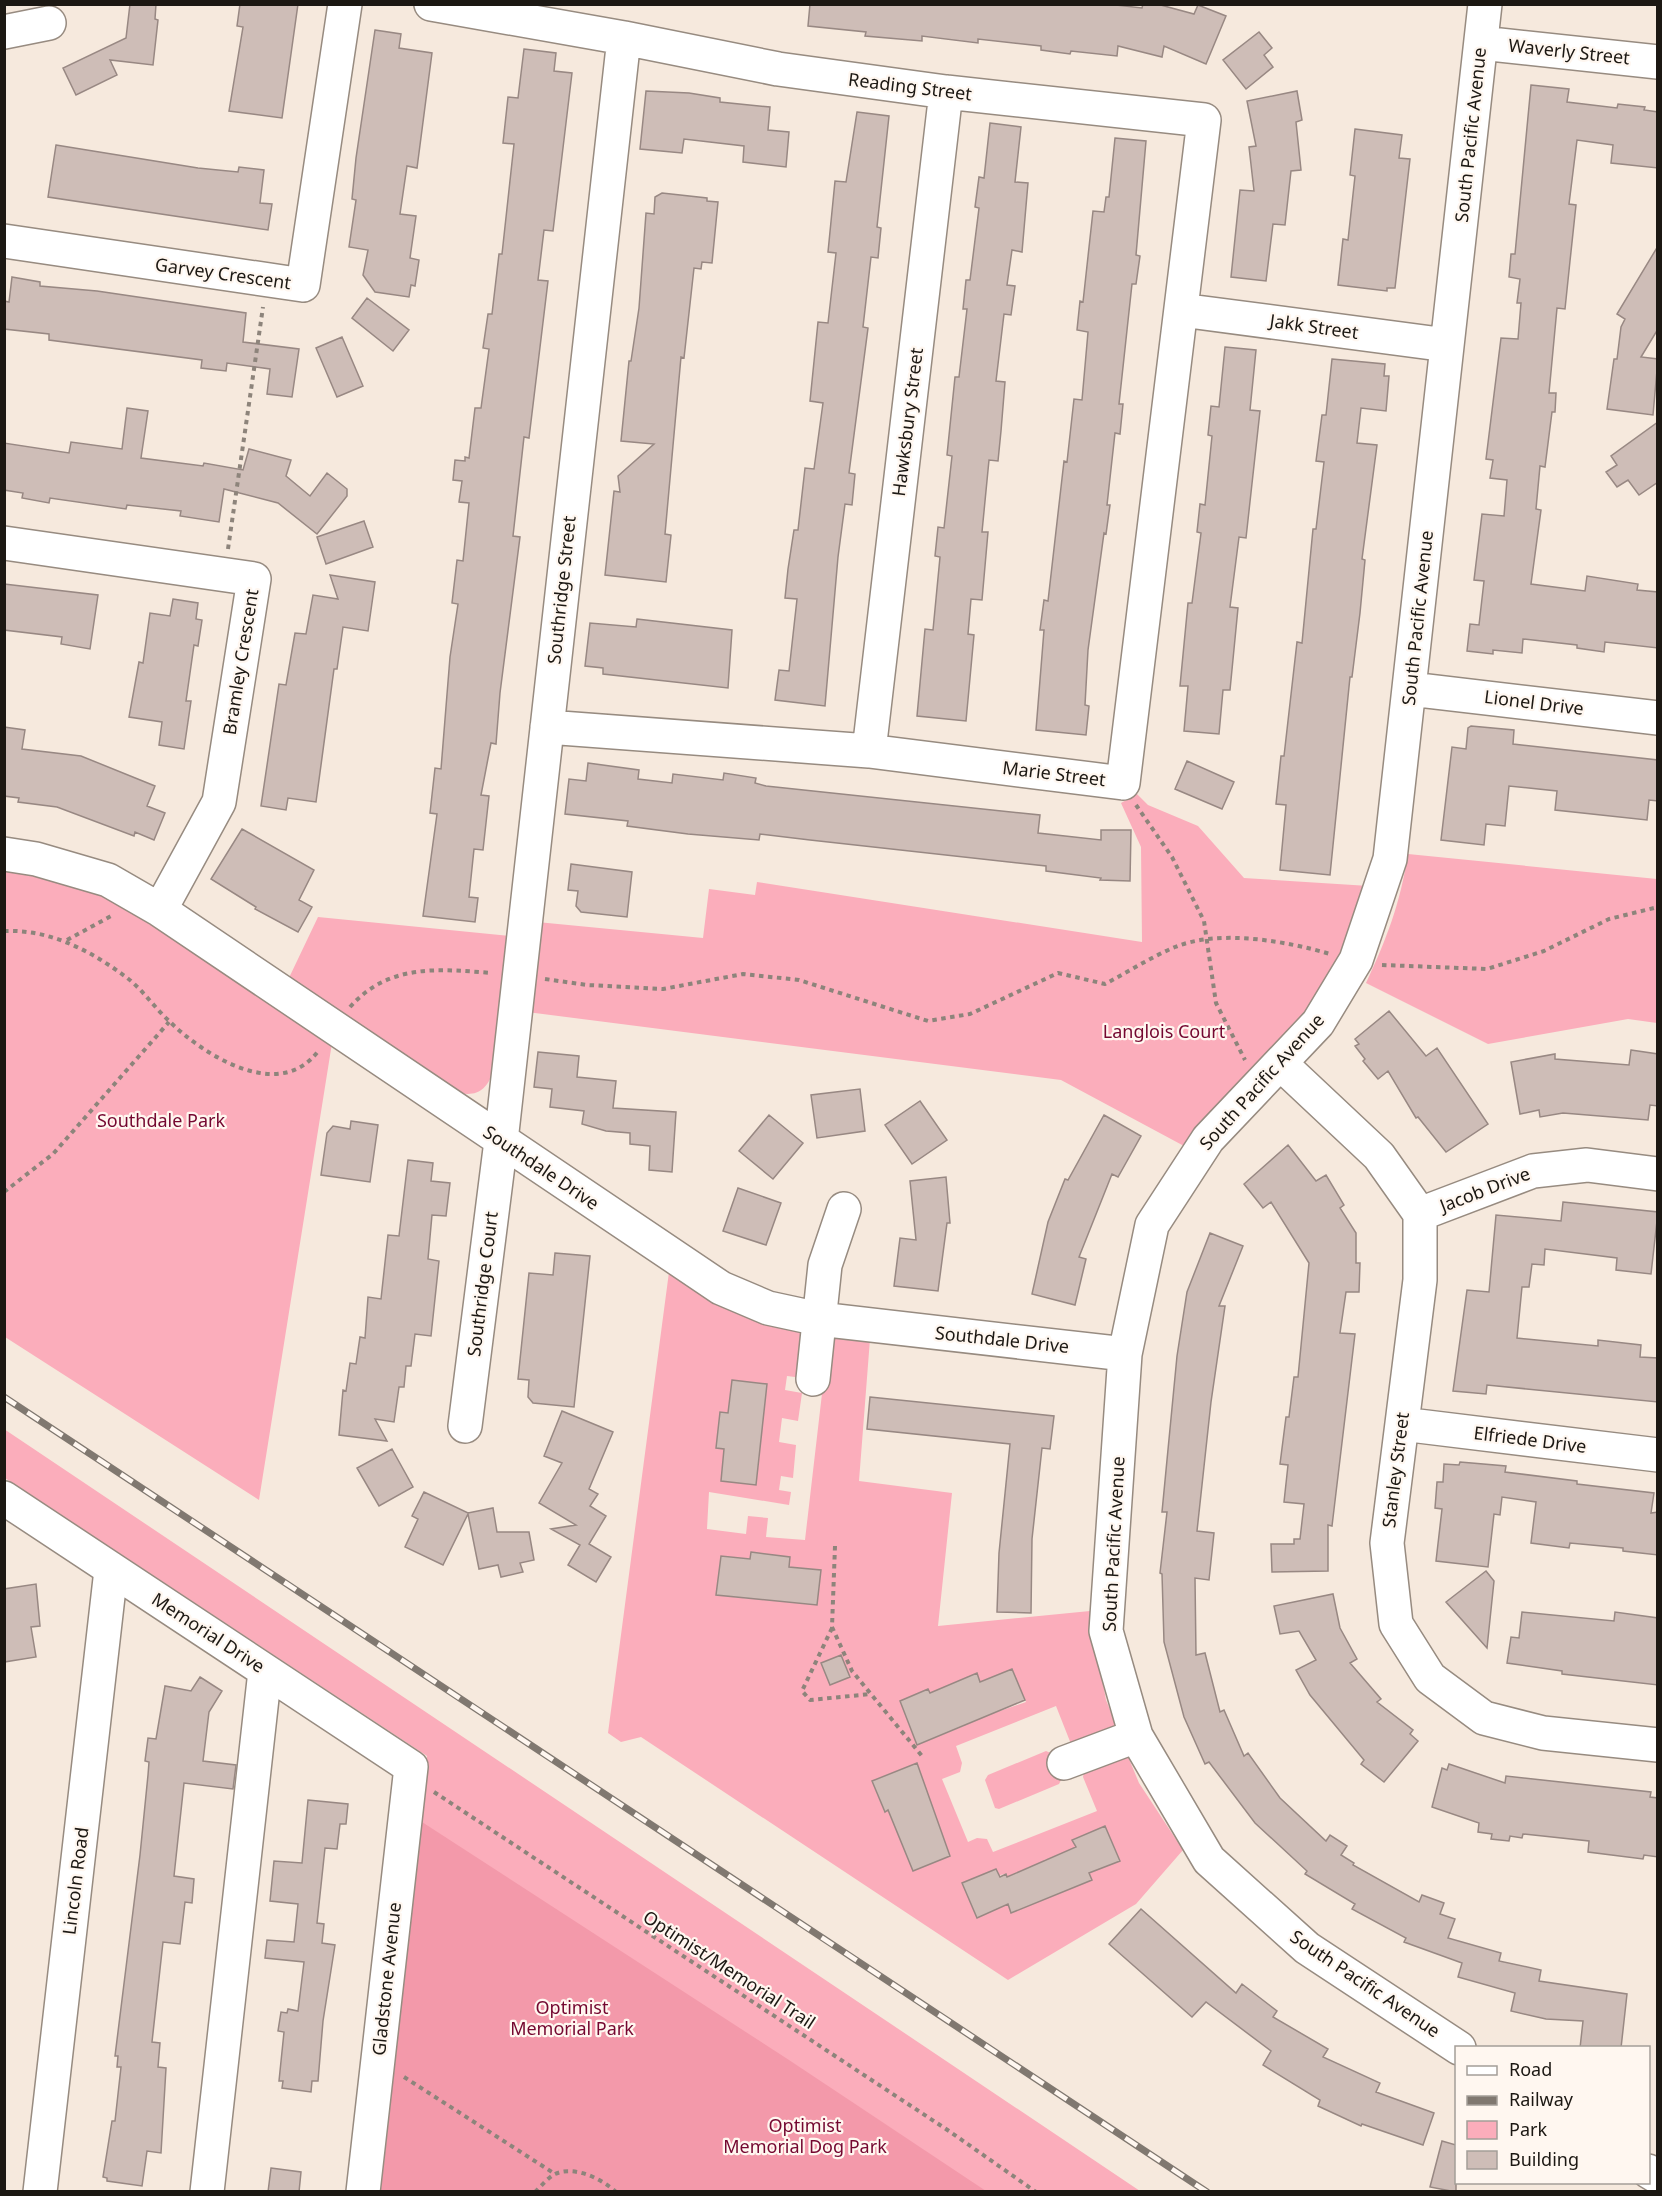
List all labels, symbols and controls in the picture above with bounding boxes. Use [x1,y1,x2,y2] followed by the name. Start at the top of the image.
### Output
[1507,33,1632,69] street label: Waverly Street
[1449,46,1491,224] street label: South Pacific Avenue
[847,67,974,106] street label: Reading Street
[154,252,293,295] street label: Garvey Crescent
[1266,308,1360,344] street label: Jakk Street
[886,346,928,498] street label: Hawksbury Street
[541,514,581,665] street label: Southridge Street
[1396,529,1438,707] street label: South Pacific Avenue
[217,587,263,737] street label: Bramley Crescent
[1483,684,1585,720] street label: Lionel Drive
[1001,755,1107,791] street label: Marie Street
[1194,1008,1329,1155] street label: South Pacific Avenue
[1103,1019,1226,1043] park label: Langlois Court
[97,1108,225,1132] park label: Southdale Park
[479,1120,604,1215] street label: Southdale Drive
[1434,1161,1533,1218] street label: Jacob Drive
[461,1210,503,1358] street label: Southridge Court
[934,1320,1070,1358] street label: Southdale Drive
[1376,1410,1414,1529] street label: Stanley Street
[1472,1420,1588,1458] street label: Elfriede Drive
[1096,1456,1130,1632] street label: South Pacific Avenue
[147,1587,270,1678] street label: Memorial Drive
[56,1826,94,1936] street label: Lincoln Road
[366,1901,406,2057] street label: Gladstone Avenue
[639,1904,820,2034] street label: Optimist/Memorial Trail
[1286,1924,1445,2042] street label: South Pacific Avenue
[510,1995,634,2040] park label: Optimist Memorial Park
[1455,2046,1650,2184] legend
[1509,2057,1552,2081] text: Road
[1509,2087,1574,2111] text: Railway
[723,2113,887,2158] park label: Optimist Memorial Dog Park
[1509,2117,1547,2141] text: Park
[1509,2147,1579,2171] text: Building

